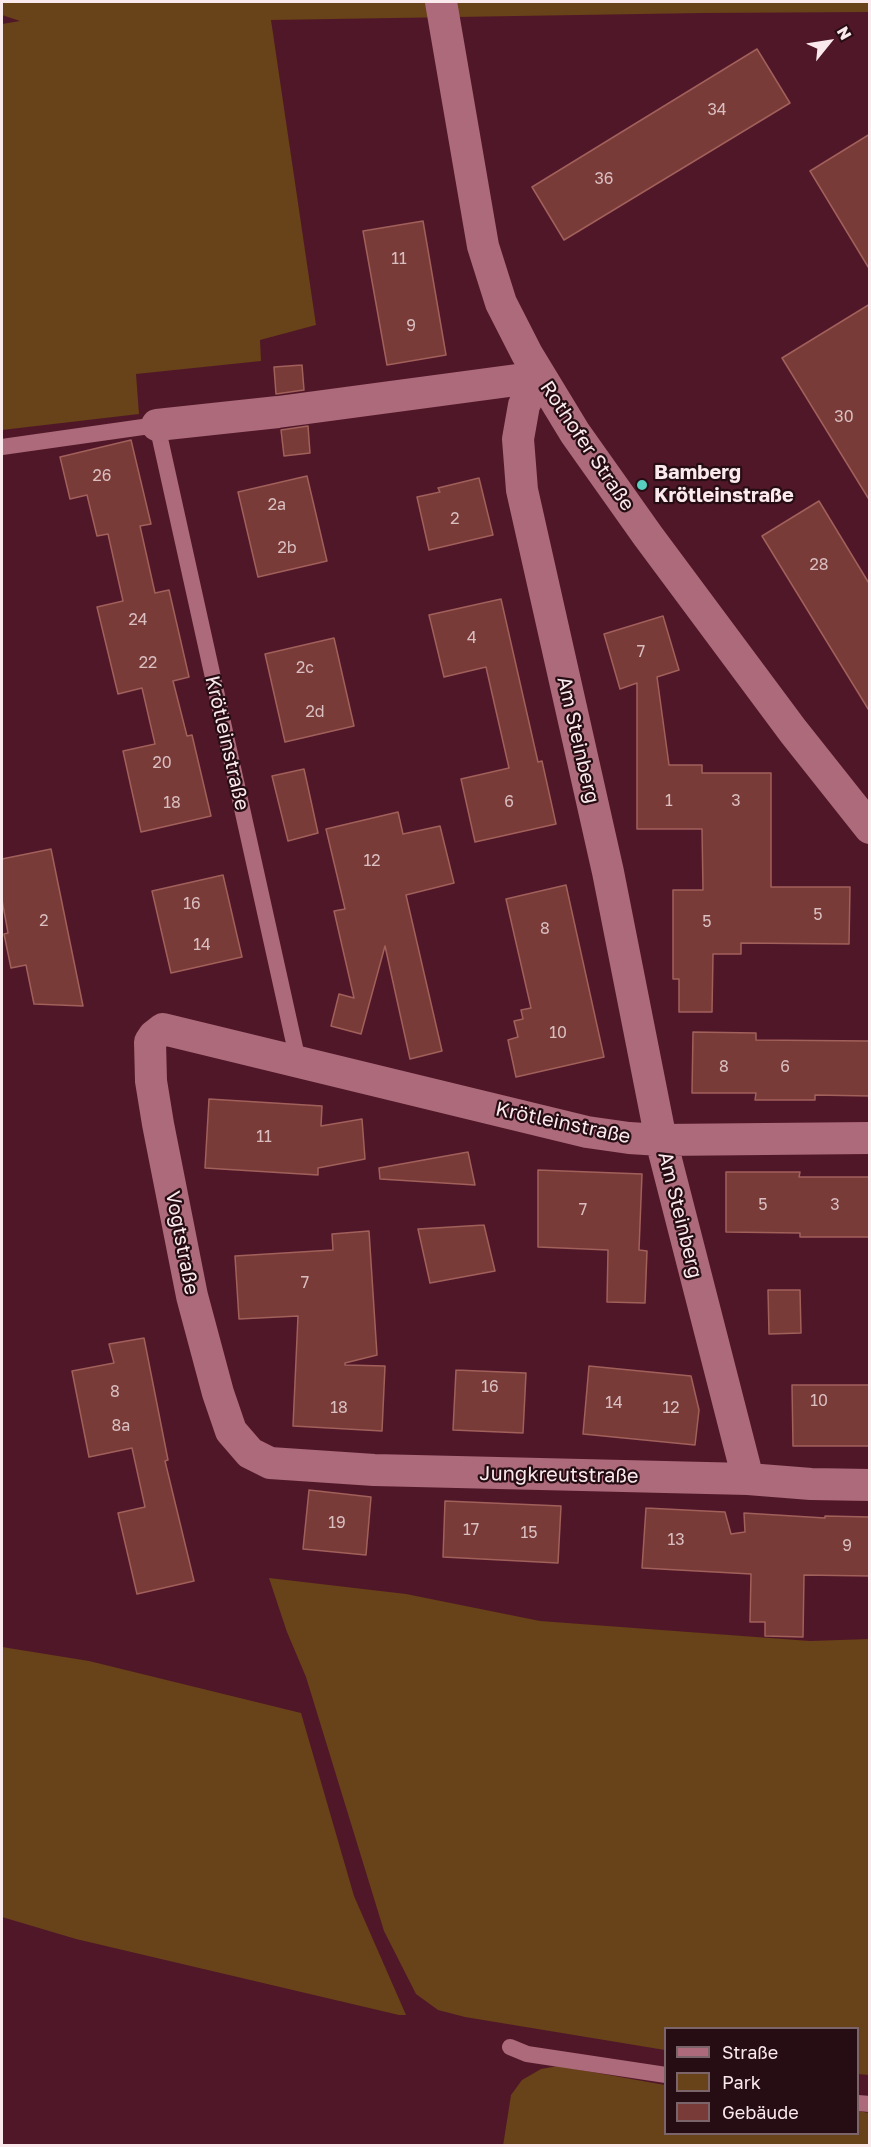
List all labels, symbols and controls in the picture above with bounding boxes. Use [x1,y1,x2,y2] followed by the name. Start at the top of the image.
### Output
[799,12,859,72] north arrow
[833,23,856,43] text: N
[707,100,727,120] house number: 34
[594,169,614,189] house number: 36
[391,249,407,269] house number: 11
[406,316,416,336] house number: 9
[535,376,639,516] street label: Rothofer Straße
[834,407,854,427] house number: 30
[654,461,794,508] place label: Bamberg Krötleinstraße
[93,466,111,486] house number: 26
[635,478,649,492] marker: Bamberg Krötleinstraße
[268,495,286,515] house number: 2a
[450,509,460,529] house number: 2
[277,538,297,558] house number: 2b
[809,555,829,575] house number: 28
[128,610,148,630] house number: 24
[467,628,477,648] house number: 4
[637,642,645,662] house number: 7
[139,653,157,673] house number: 22
[296,658,314,678] house number: 2c
[200,673,254,813] street label: Krötleinstraße
[552,674,604,806] street label: Am Steinberg
[305,702,325,722] house number: 2d
[152,753,172,773] house number: 20
[665,791,673,811] house number: 1
[731,791,741,811] house number: 3
[504,792,514,812] house number: 6
[163,793,181,813] house number: 18
[363,851,381,871] house number: 12
[183,894,201,914] house number: 16
[813,905,823,925] house number: 5
[39,911,49,931] house number: 2
[702,912,712,932] house number: 5
[540,919,550,939] house number: 8
[193,935,211,955] house number: 14
[549,1023,567,1043] house number: 10
[719,1057,729,1077] house number: 8
[780,1057,790,1077] house number: 6
[493,1097,633,1149] street label: Krötleinstraße
[256,1127,272,1147] house number: 11
[653,1149,707,1281] street label: Am Steinberg
[160,1189,204,1297] street label: Vogtstraße
[758,1195,768,1215] house number: 5
[830,1195,840,1215] house number: 3
[579,1200,587,1220] house number: 7
[301,1273,309,1293] house number: 7
[481,1377,499,1397] house number: 16
[110,1382,120,1402] house number: 8
[810,1391,828,1411] house number: 10
[605,1393,623,1413] house number: 14
[330,1398,348,1418] house number: 18
[662,1398,680,1418] house number: 12
[112,1416,130,1436] house number: 8a
[479,1462,639,1488] street label: Jungkreutstraße
[328,1513,346,1533] house number: 19
[463,1520,479,1540] house number: 17
[520,1523,538,1543] house number: 15
[667,1530,685,1550] house number: 13
[842,1536,852,1556] house number: 9
[664,2027,859,2135] legend
[722,2041,778,2063] text: Straße
[722,2071,761,2093] text: Park
[722,2101,799,2123] text: Gebäude

